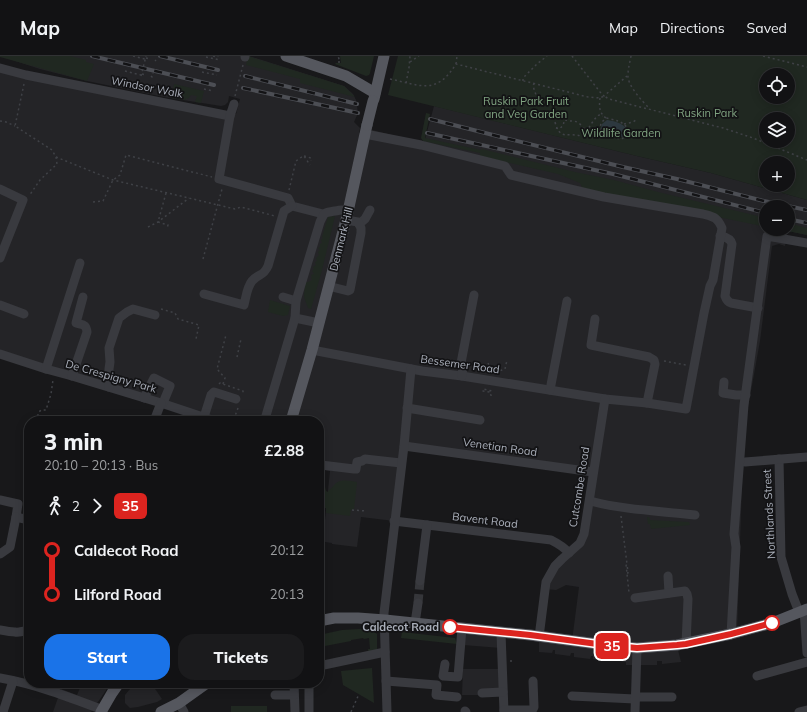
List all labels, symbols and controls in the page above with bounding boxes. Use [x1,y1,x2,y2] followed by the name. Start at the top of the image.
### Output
[20,16,60,40] text: Map
[609,19,638,37] text: Map
[660,19,725,37] text: Directions
[747,19,787,37] text: Saved
[759,68,795,236] map controls
[759,68,795,104] button: locate
[110,73,184,101] street label: Windsor Walk
[483,94,569,121] park label: Ruskin Park Fruit and Veg Garden
[677,106,737,120] park label: Ruskin Park
[759,112,795,148] button: layers
[581,126,661,140] park label: Wildlife Garden
[759,156,795,192] button: +
[759,200,795,236] button: −
[326,205,356,273] street label: Denmark Hill
[419,352,501,376] street label: Bessemer Road
[64,356,158,396] street label: De Crespigny Park
[44,428,103,456] text: 3 min
[462,435,538,459] street label: Venetian Road
[264,441,304,460] text: £2.88
[566,446,592,528] street label: Cutcombe Road
[44,457,158,473] text: 20:10 – 20:13 · Bus
[760,469,778,559] street label: Northlands Street
[44,495,66,517] icon: walk
[86,495,108,517] icon: forward
[122,497,139,515] text: 35
[72,498,80,514] text: 2
[451,509,519,531] street label: Bavent Road
[74,541,179,560] text: Caldecot Road
[270,542,304,558] text: 20:12
[74,585,161,604] text: Lilford Road
[270,586,304,602] text: 20:13
[764,615,780,631] unlabelled marker
[442,619,458,635] marker: Caldecot Road
[362,620,439,634] place label: Caldecot Road
[594,633,630,659] line badge: 35
[44,634,170,680] button: Start
[178,634,304,680] button: Tickets
[604,637,620,655] text: 35

